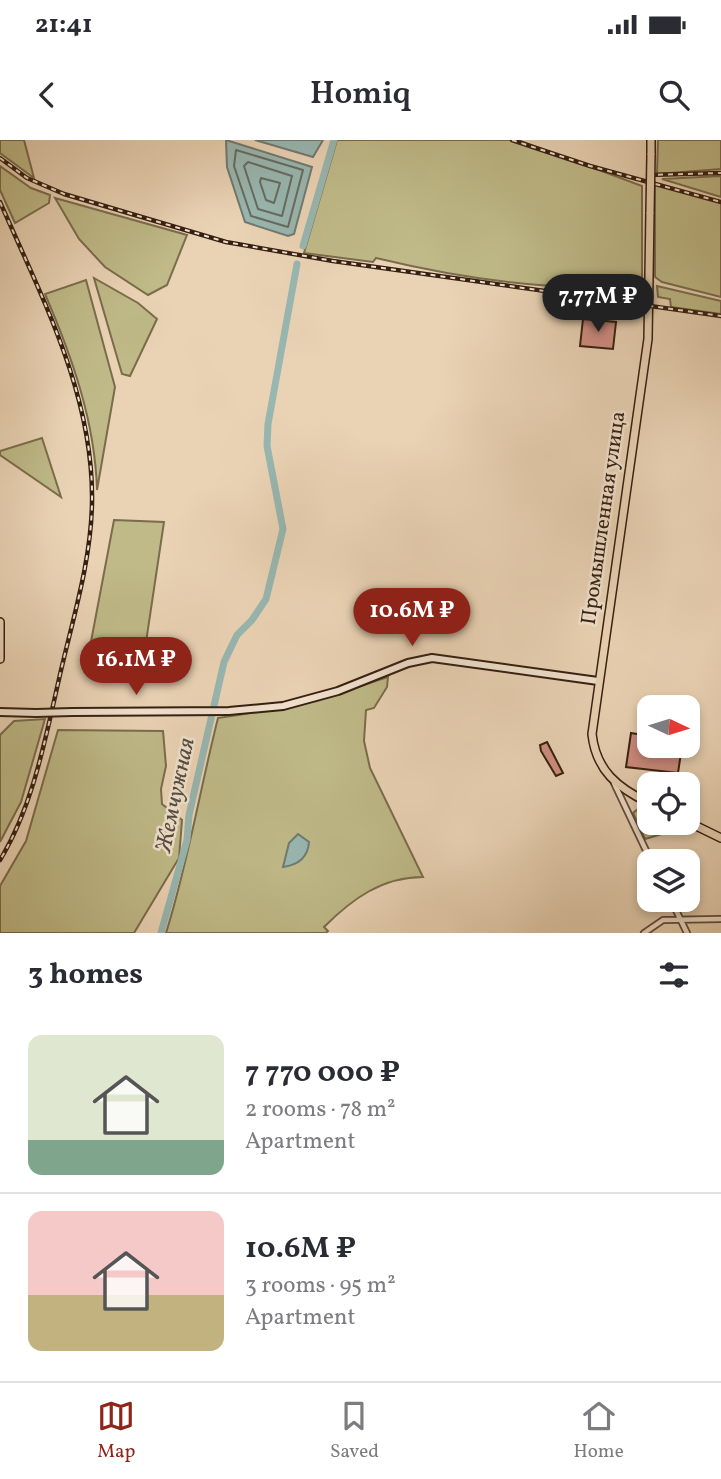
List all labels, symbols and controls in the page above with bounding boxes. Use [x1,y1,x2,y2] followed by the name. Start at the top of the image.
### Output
[35,7,93,43] text: 21:41
[310,73,411,117] text: Homiq
[28,76,66,114] icon: back
[655,76,693,114] icon: search
[533,274,663,334] pin: 7.77M ₽
[558,281,638,313] text: 7.77M ₽
[575,409,633,627] street label: Промышленная улица
[347,588,477,648] pin: 10.6M ₽
[369,595,455,627] text: 10.6M ₽
[71,638,201,697] pin: 16.1M ₽
[96,644,176,676] text: 16.1M ₽
[637,695,700,758] north arrow
[637,695,700,912] map controls
[148,735,204,856] water label: Жемчужная
[637,772,700,835] button: locate
[637,849,700,912] button: layers
[28,954,143,996] text: 3 homes
[655,956,693,994] icon: filters
[245,1052,400,1094] text: 7 770 000 ₽
[84,1063,168,1147] icon: home
[245,1094,396,1126] text: 2 rooms · 78 m²
[245,1126,356,1158] text: Apartment
[245,1228,356,1270] text: 10.6M ₽
[84,1239,168,1323] icon: home
[245,1270,396,1302] text: 3 rooms · 95 m²
[245,1302,356,1334] text: Apartment
[97,1397,135,1465] tab: Map
[330,1397,379,1465] tab: Saved
[573,1397,624,1465] tab: Home

